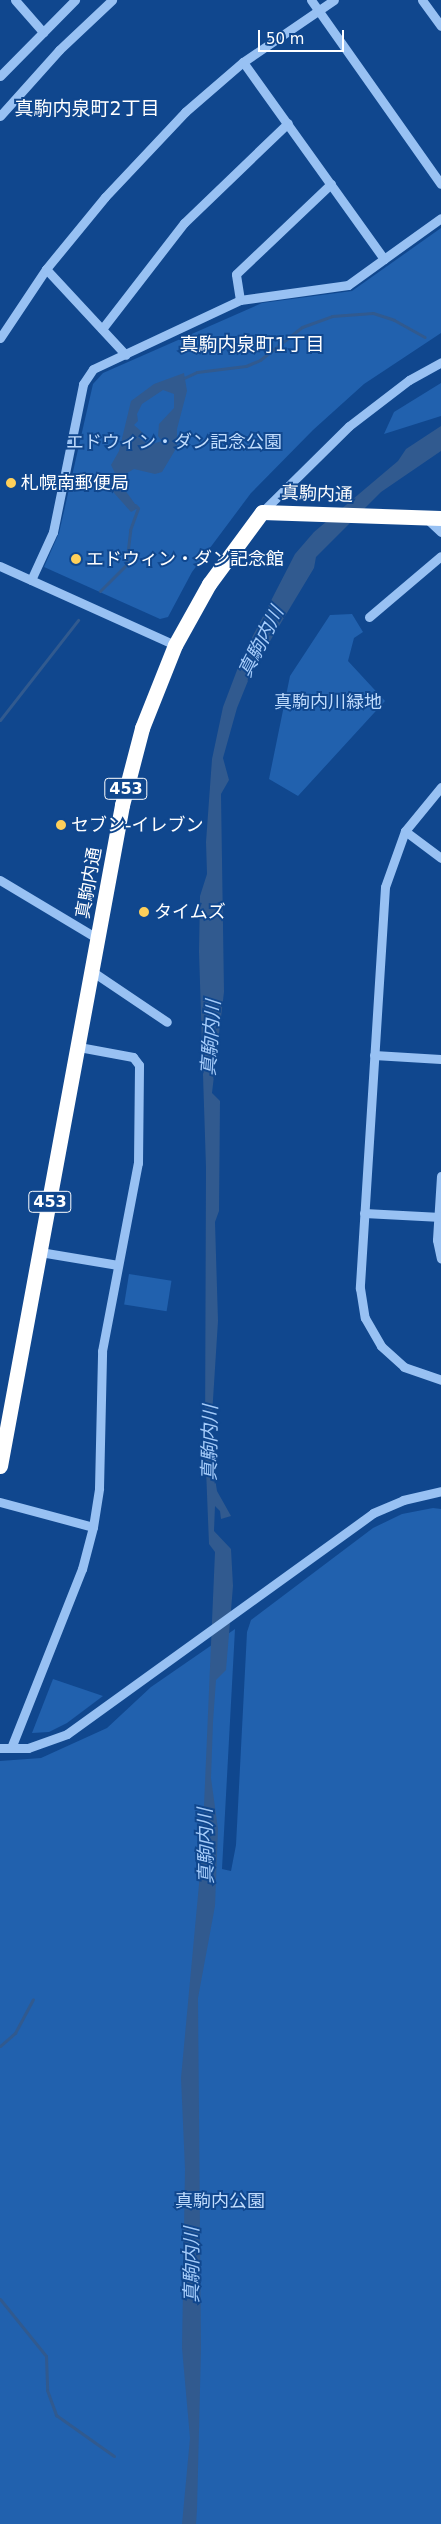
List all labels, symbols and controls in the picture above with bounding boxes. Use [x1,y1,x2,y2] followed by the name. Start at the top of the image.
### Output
[261,20,347,52] scale bar
[266,30,304,48] text: 50 m
[14,98,160,120] district label: 真駒内泉町2丁目
[179,334,325,356] district label: 真駒内泉町1丁目
[66,431,282,453] park label: エドウィン・ダン記念公園
[21,472,129,494] place label: 札幌南郵便局
[5,477,17,489] marker: 札幌南郵便局
[281,482,353,506] street label: 真駒内通
[86,548,284,570] place label: エドウィン・ダン記念館
[70,553,82,565] marker: エドウィン・ダン記念館
[234,603,288,681] water label: 真駒内川
[274,691,382,713] park label: 真駒内川緑地
[104,776,148,802] road number: 453
[71,814,203,836] place label: セブン-イレブン
[55,819,67,831] marker: セブン-イレブン
[72,846,106,920] street label: 真駒内通
[154,901,226,923] place label: タイムズ
[138,906,150,918] marker: タイムズ
[197,999,225,1077] water label: 真駒内川
[28,1188,72,1216] road number: 453
[198,1405,222,1481] water label: 真駒内川
[194,1808,218,1884] water label: 真駒内川
[175,2190,265,2212] park label: 真駒内公園
[181,2227,203,2303] water label: 真駒内川

